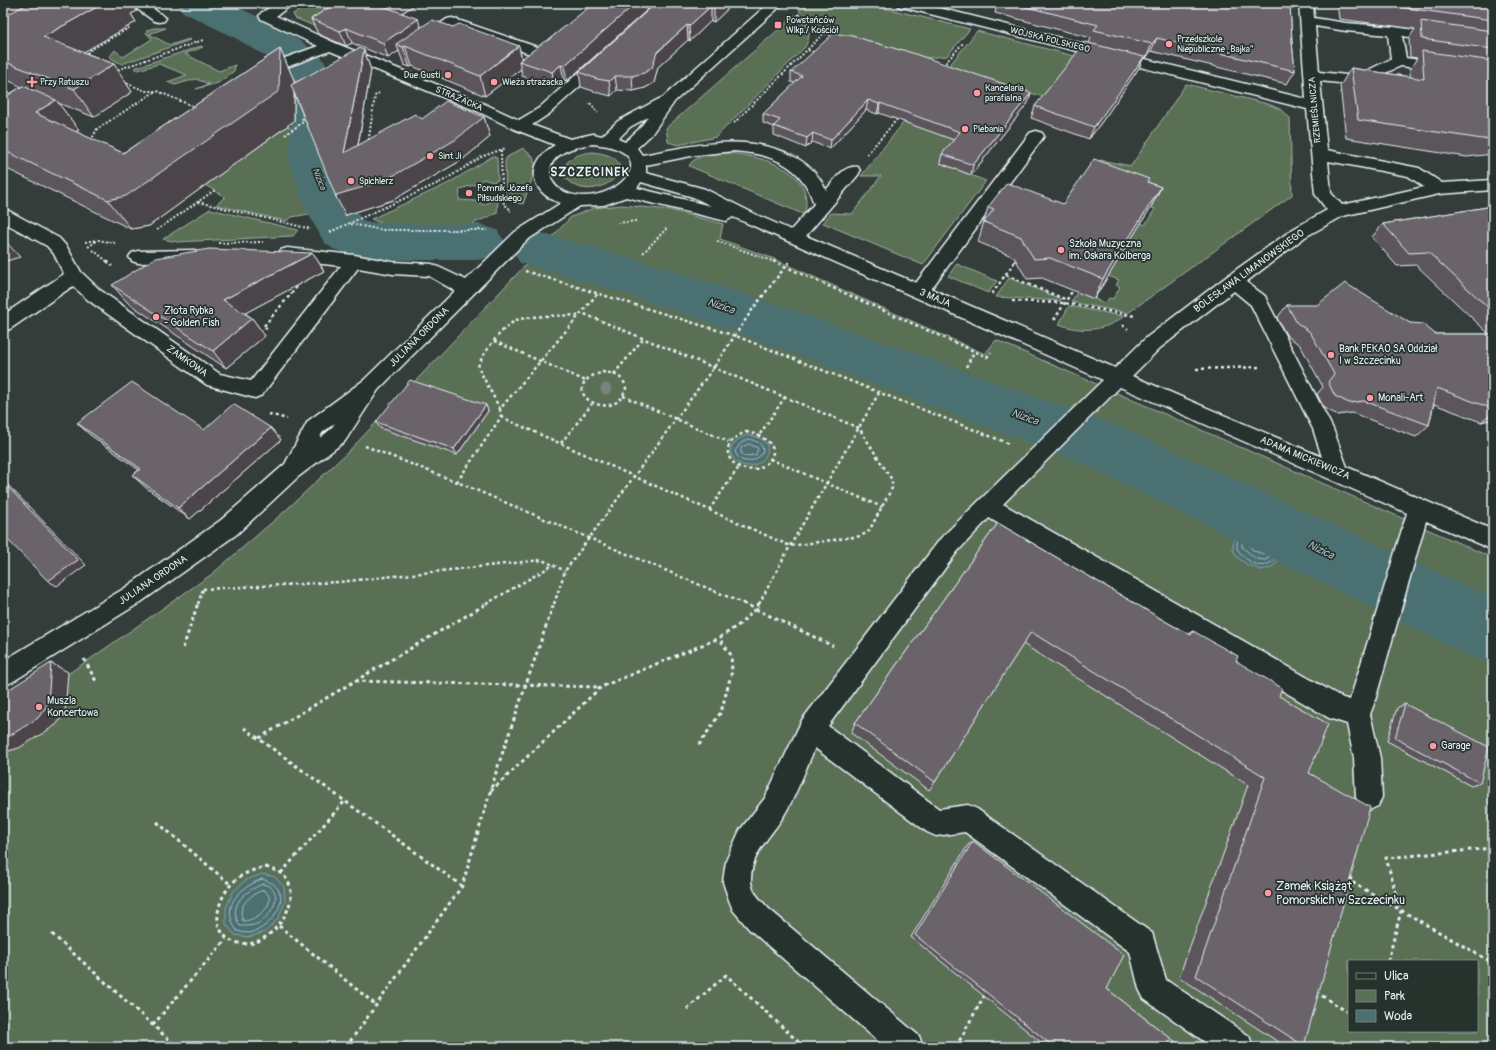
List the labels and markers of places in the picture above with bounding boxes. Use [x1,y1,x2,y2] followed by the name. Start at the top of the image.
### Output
[786,15,839,36] place label: Powstańców Wlkp./ Kościół
[773,20,783,30] marker: Powstańców Wlkp./ Kościół
[1177,34,1254,55] place label: Przedszkole Niepubliczne „Bajka”
[1164,39,1174,49] marker: Przedszkole Niepubliczne „Bajka”
[404,70,440,81] place label: Due Gusti
[443,70,453,80] marker: Due Gusti
[27,77,37,87] marker: Przy Ratuszu
[40,77,89,88] place label: Przy Ratuszu
[489,77,499,87] marker: Wieża strażacka
[502,77,563,88] place label: Wieża strażacka
[985,83,1024,104] place label: Kancelaria parafialna
[972,88,982,98] marker: Kancelaria parafialna
[960,124,970,134] marker: Plebania
[973,124,1004,135] place label: Plebania
[425,151,435,161] marker: Sint Ji
[438,151,462,162] place label: Sint Ji
[346,176,356,186] marker: Spichlerz
[359,176,394,187] place label: Spichlerz
[477,183,533,204] place label: Pomnik Józefa Piłsudskiego
[464,188,474,198] marker: Pomnik Józefa Piłsudskiego
[1069,238,1151,262] place label: Szkoła Muzyczna im. Oskara Kolberga
[1056,245,1066,255] marker: Szkoła Muzyczna im. Oskara Kolberga
[164,305,220,329] place label: Złota Rybka - Golden Fish
[151,312,161,322] marker: Złota Rybka - Golden Fish
[1339,343,1438,367] place label: Bank PEKAO SA Oddział I w Szczecinku
[1326,350,1336,360] marker: Bank PEKAO SA Oddział I w Szczecinku
[1378,392,1424,404] place label: Monali-Art
[1365,393,1375,403] marker: Monali-Art
[47,695,99,719] place label: Muszla Koncertowa
[34,702,44,712] marker: Muszla Koncertowa
[1441,740,1471,752] place label: Garage
[1428,741,1438,751] marker: Garage
[1276,879,1405,908] place label: Zamek Książąt Pomorskich w Szczecinku
[1263,888,1273,898] marker: Zamek Książąt Pomorskich w Szczecinku

